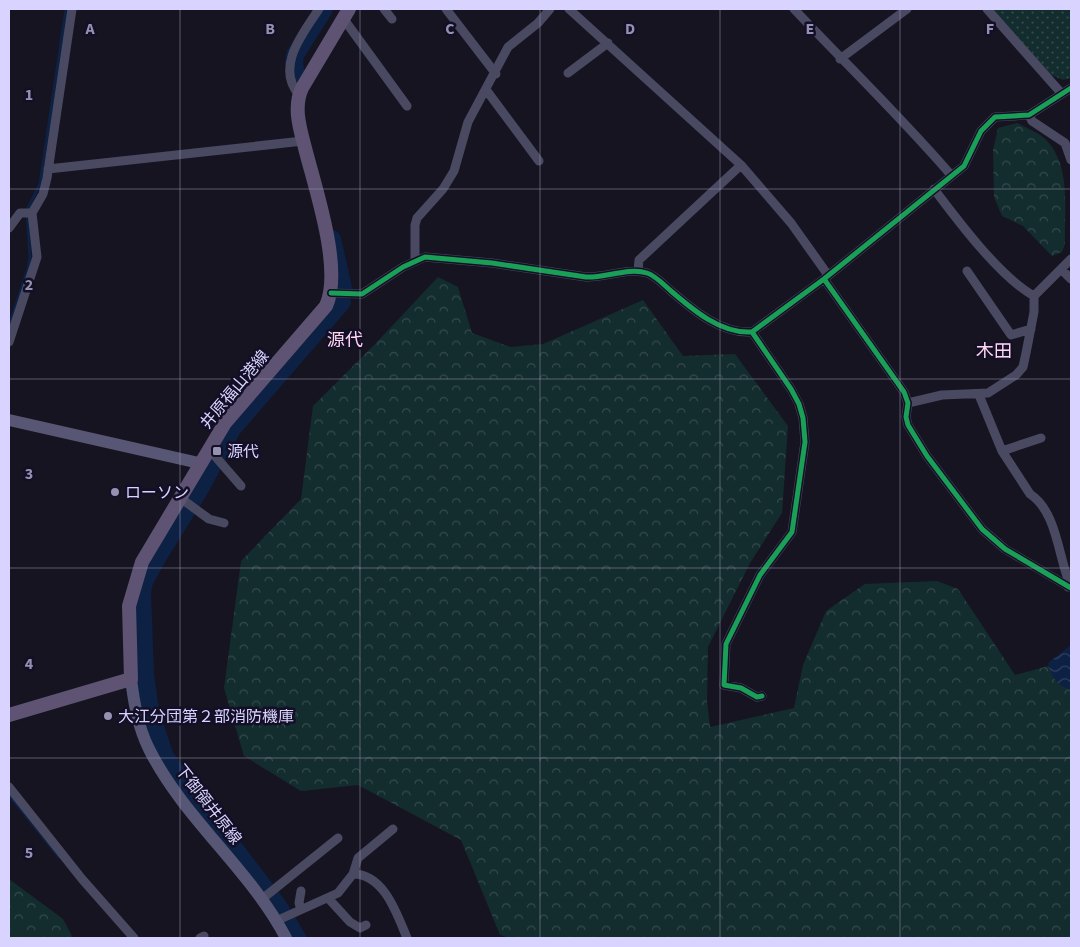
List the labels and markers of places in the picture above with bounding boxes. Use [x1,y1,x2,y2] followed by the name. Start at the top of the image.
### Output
[227,441,259,463] place label: 源代
[211,445,223,457] marker: 源代
[125,482,189,504] place label: ローソン
[109,486,121,498] marker: ローソン
[118,706,294,728] place label: 大江分団第２部消防機庫
[102,710,114,722] marker: 大江分団第２部消防機庫

